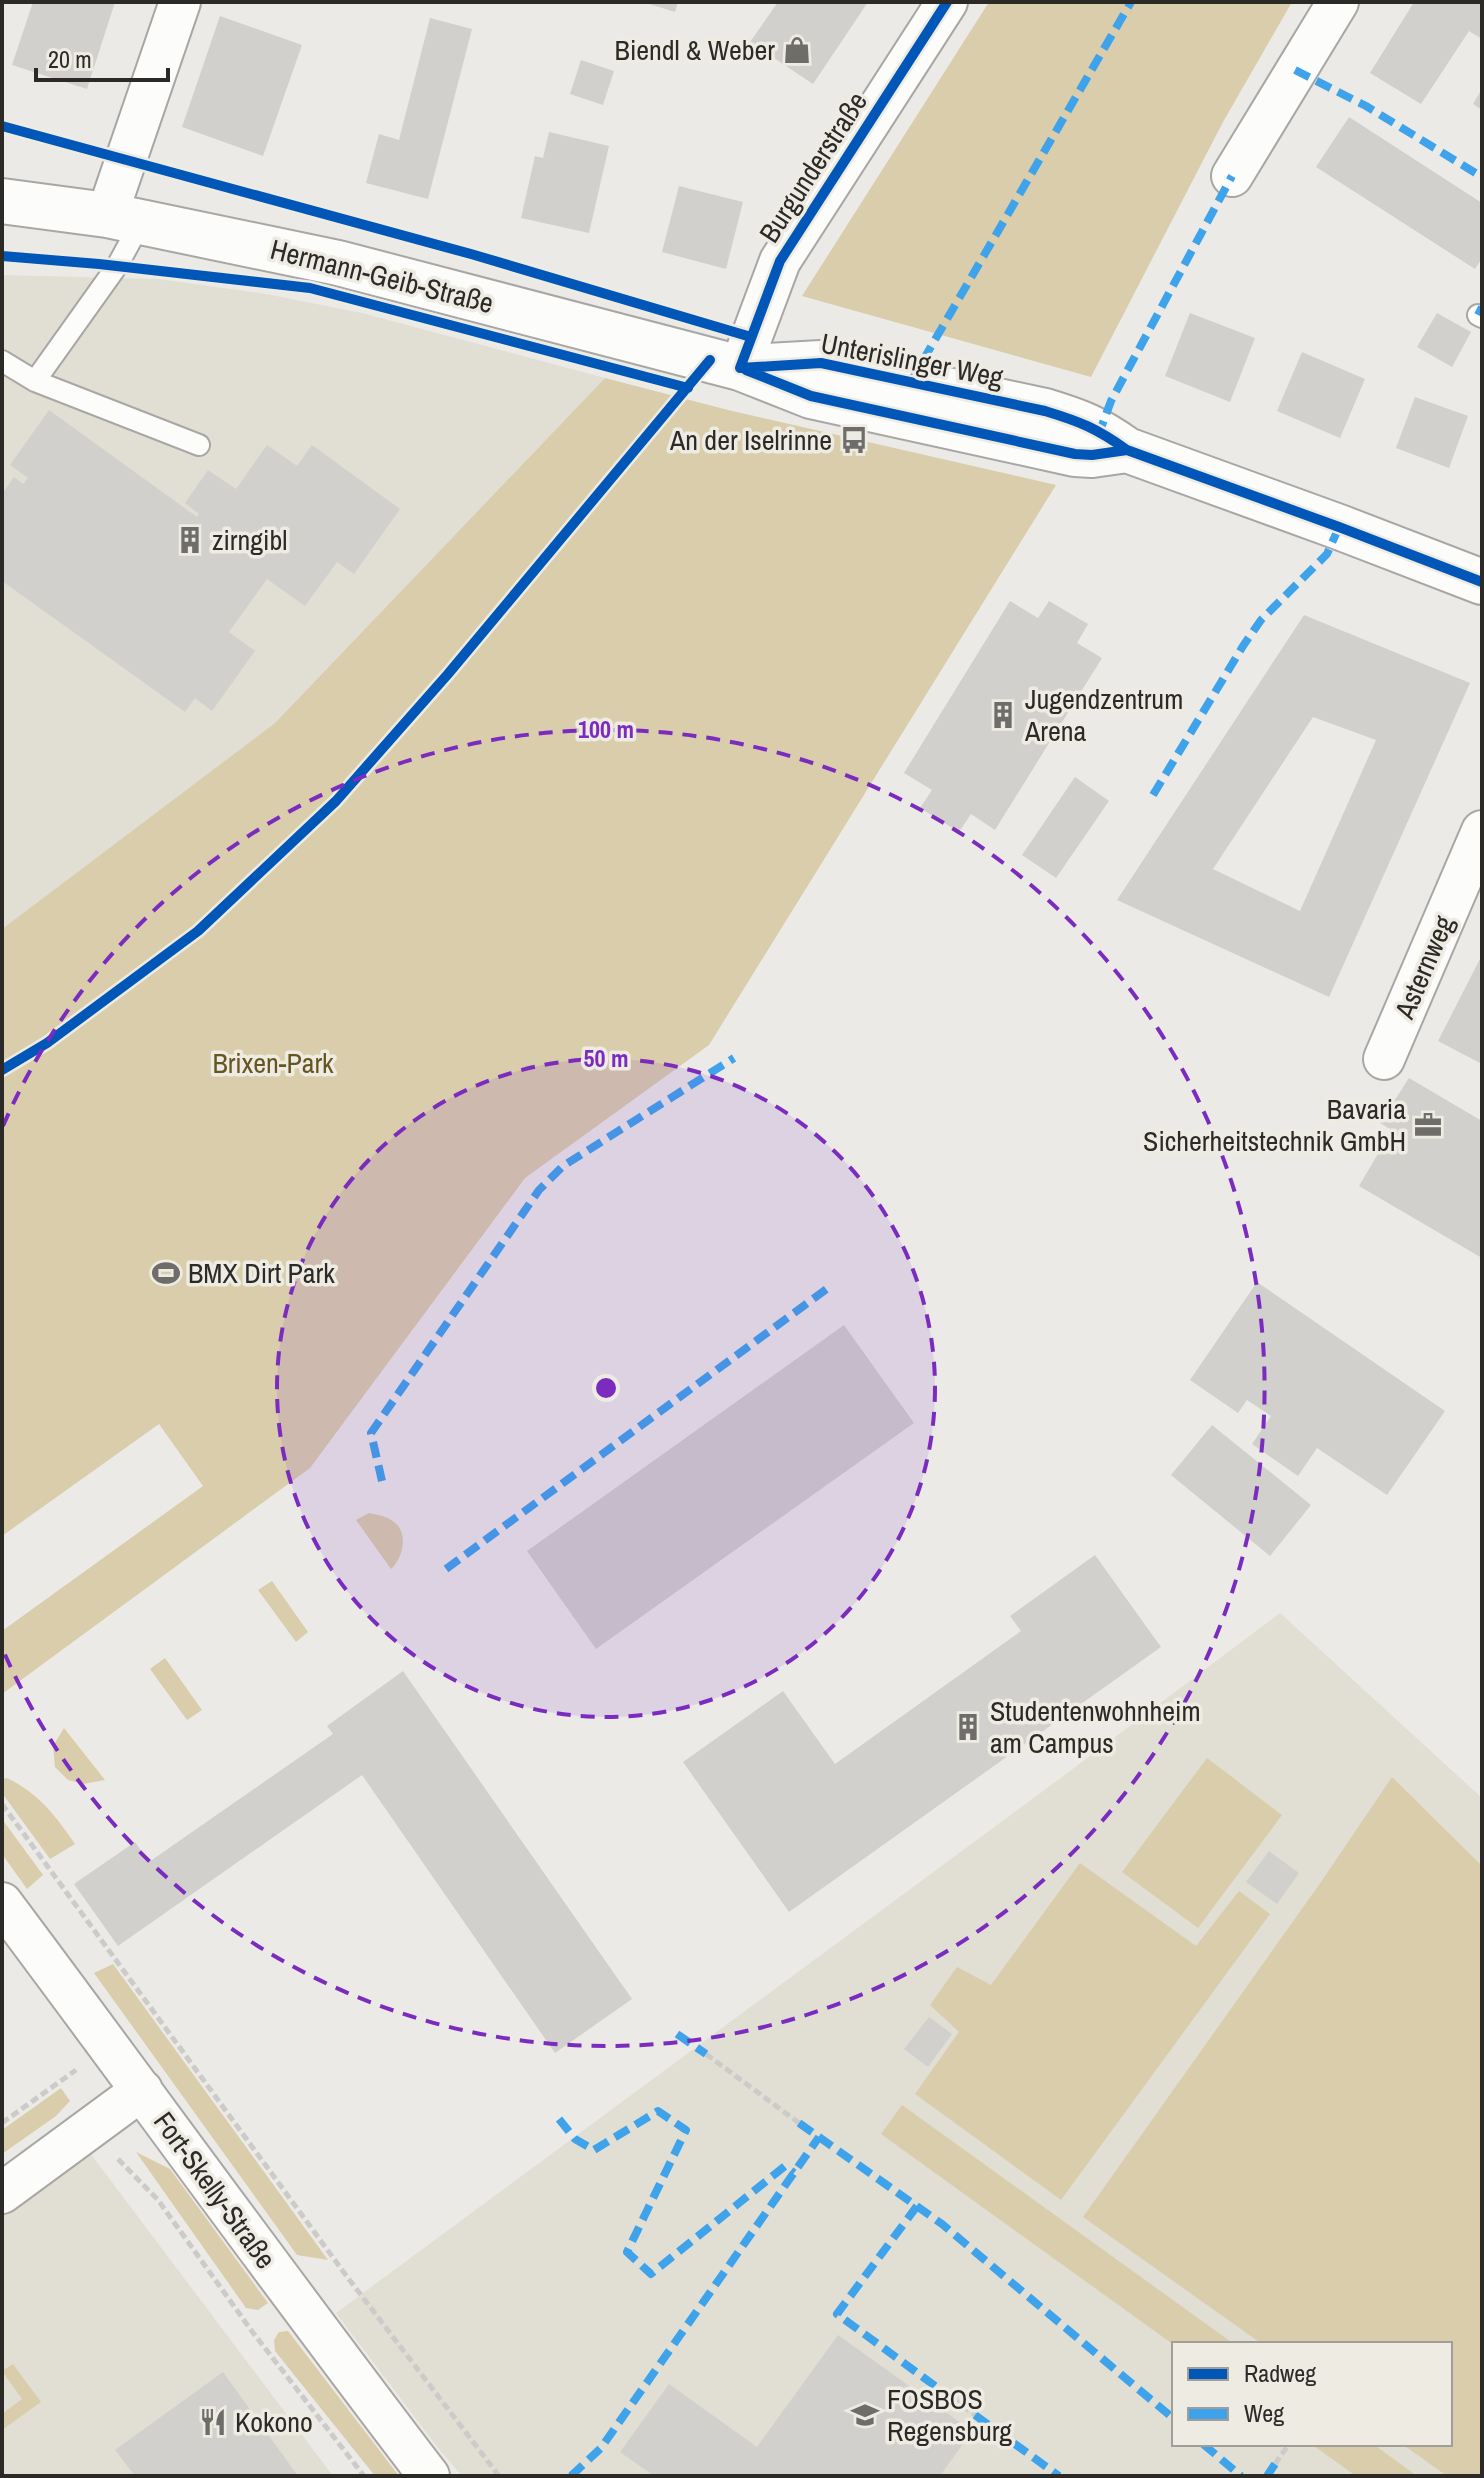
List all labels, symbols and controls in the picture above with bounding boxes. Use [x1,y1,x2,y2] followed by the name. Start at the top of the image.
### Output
[615,31,775,69] place label: Biendl & Weber
[36,32,168,82] scale bar
[782,35,812,65] shop icon: Biendl & Weber
[48,43,92,75] text: 20 m
[750,84,876,250] street label: Burgunderstraße
[267,230,497,322] street label: Hermann-Geib-Straße
[818,324,1006,396] street label: Unterislinger Weg
[669,421,832,459] place label: An der Iselrinne
[839,425,869,455] bus stop icon: An der Iselrinne
[212,521,287,559] place label: zirngibl
[175,525,205,555] building icon: zirngibl
[1024,680,1183,750] place label: Jugendzentrum Arena
[988,700,1018,730] building icon: Jugendzentrum Arena
[578,713,634,745] text: 100 m
[1385,909,1463,1025] street label: Asternweg
[584,1042,628,1074] text: 50 m
[212,1044,334,1082] park label: Brixen-Park
[1143,1090,1406,1160] place label: Bavaria Sicherheitstechnik GmbH
[1413,1110,1443,1140] office icon: Bavaria Sicherheitstechnik GmbH
[188,1254,335,1292] place label: BMX Dirt Park
[151,1258,181,1288] sports icon: BMX Dirt Park
[592,1374,620,1402] centre of rings
[990,1692,1201,1762] place label: Studentenwohnheim am Campus
[953,1712,983,1742] building icon: Studentenwohnheim am Campus
[145,2104,285,2276] street label: Fort-Skelly-Straße
[1172,2342,1452,2446] legend
[1244,2357,1316,2389] text: Radweg
[887,2380,1012,2450] place label: FOSBOS Regensburg
[1244,2397,1284,2429] text: Weg
[850,2400,880,2430] school or university icon: FOSBOS Regensburg
[235,2403,313,2441] place label: Kokono
[198,2407,228,2437] restaurant icon: Kokono

